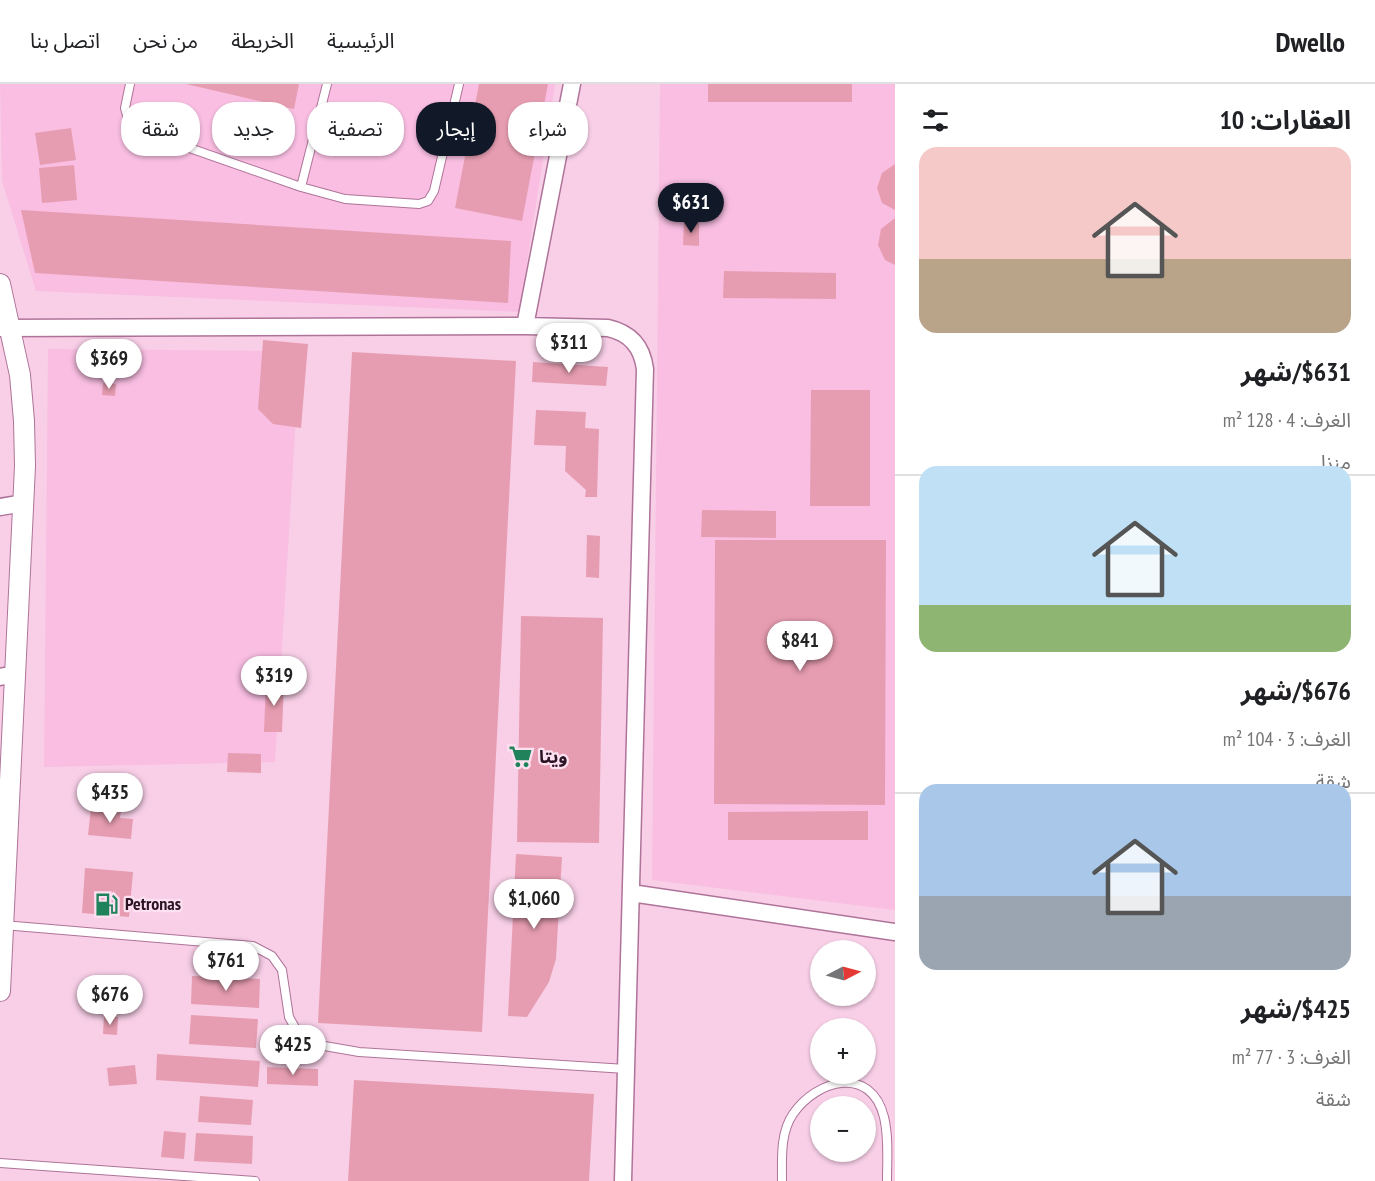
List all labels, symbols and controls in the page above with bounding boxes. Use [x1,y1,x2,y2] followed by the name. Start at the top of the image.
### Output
[1275,23,1345,60] text: Dwello
[30,27,100,54] text: اتصل بنا
[133,27,198,54] text: من نحن
[231,27,294,54] text: الخريطة
[327,27,395,54] text: الرئيسية
[121,102,200,156] chip: شقة
[212,102,295,156] chip: جديد
[307,102,404,156] chip: تصفية
[416,102,496,156] chip: إيجار
[508,102,588,156] chip: شراء
[1219,103,1351,136] text: العقارات: 10
[919,104,952,137] icon: filters
[655,183,727,234] pin: $631
[1081,186,1189,294] icon: home
[672,189,710,215] text: $631
[533,323,605,374] pin: $311
[550,329,588,355] text: $311
[73,339,145,390] pin: $369
[90,345,128,371] text: $369
[1241,355,1351,388] text: $631/شهر
[1223,407,1351,433] text: الغرف: 4 · 128 m²
[1312,449,1351,475] text: منزل
[1081,505,1189,613] icon: home
[764,621,836,672] pin: $841
[781,627,819,653] text: $841
[238,656,310,707] pin: $319
[255,662,293,688] text: $319
[1241,674,1351,707] text: $676/شهر
[1223,726,1351,752] text: الغرف: 3 · 104 m²
[508,744,534,770] supermarket icon: ويتا
[539,745,568,768] place label: ويتا
[1316,768,1351,794] text: شقة
[74,773,146,824] pin: $435
[91,779,129,805] text: $435
[1081,823,1189,931] icon: home
[485,879,583,930] pin: $1,060
[508,885,560,911] text: $1,060
[94,891,120,917] fuel station icon: Petronas
[125,892,181,915] place label: Petronas
[810,940,876,1006] north arrow
[810,940,876,1162] map controls
[190,941,262,992] pin: $761
[207,947,245,973] text: $761
[74,975,146,1026] pin: $676
[91,981,129,1007] text: $676
[1241,992,1351,1025] text: $425/شهر
[810,1018,876,1084] button: +
[257,1025,329,1076] pin: $425
[274,1031,312,1057] text: $425
[1232,1044,1351,1070] text: الغرف: 3 · 77 m²
[1316,1086,1351,1112] text: شقة
[810,1096,876,1162] button: −

